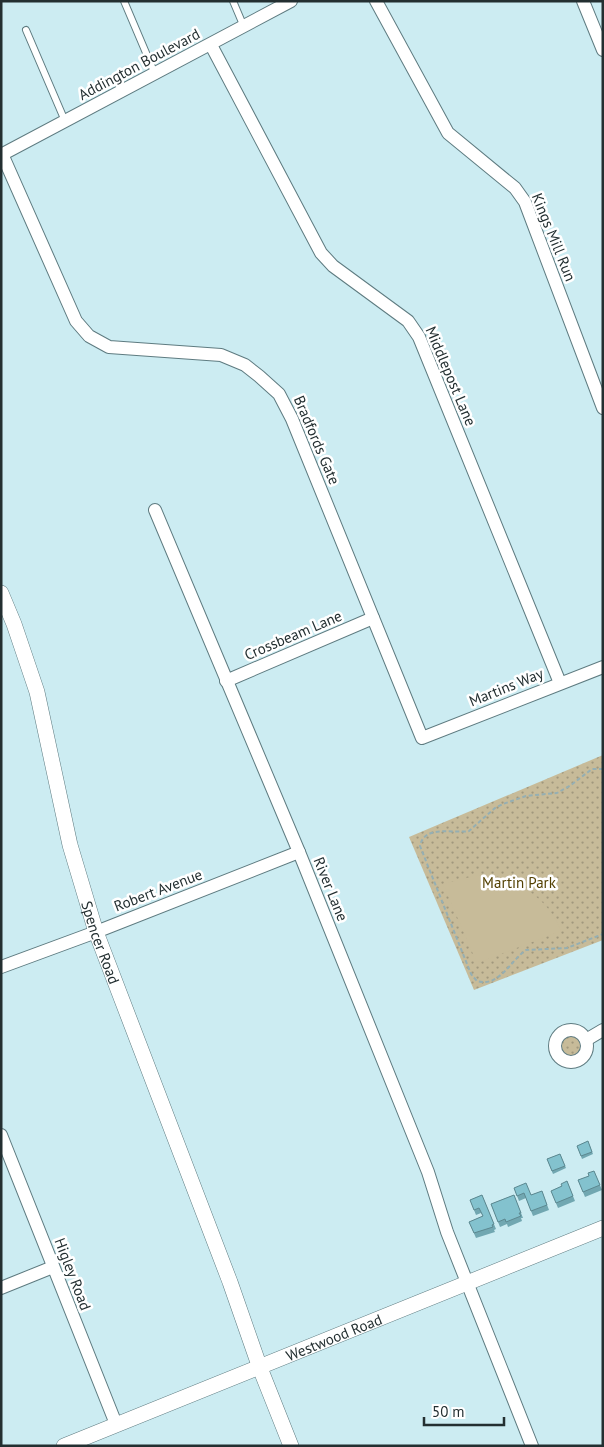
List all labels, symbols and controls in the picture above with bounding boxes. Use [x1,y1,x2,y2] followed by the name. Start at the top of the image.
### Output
[75,24,203,104] street label: Addington Boulevard
[528,190,580,284] street label: Kings Mill Run
[421,323,481,429] street label: Middlepost Lane
[290,393,344,487] street label: Bradfords Gate
[241,606,345,664] street label: Crossbeam Lane
[466,663,546,710] street label: Martins Way
[310,854,352,924] street label: River Lane
[111,864,205,916] street label: Robert Avenue
[482,873,557,892] park label: Martin Park
[78,898,124,987] street label: Spencer Road
[51,1235,95,1313] street label: Higley Road
[283,1309,384,1365] street label: Westwood Road
[424,1394,504,1426] scale bar
[432,1402,465,1421] text: 50 m

